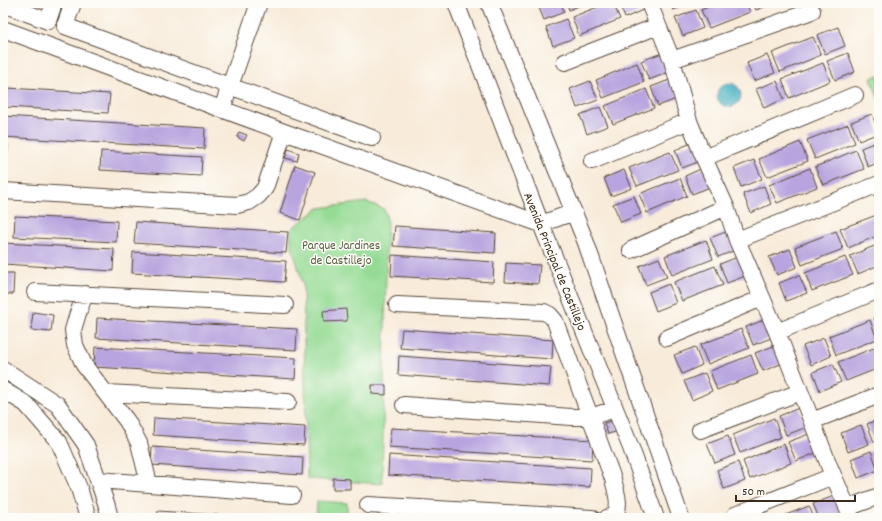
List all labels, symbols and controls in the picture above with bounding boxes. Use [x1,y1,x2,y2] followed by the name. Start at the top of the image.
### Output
[517,190,590,334] street label: Avenida Principal de Castillejo
[302,237,380,271] park label: Parque Jardines de Castillejo
[736,477,855,503] scale bar
[742,484,765,501] text: 50 m

